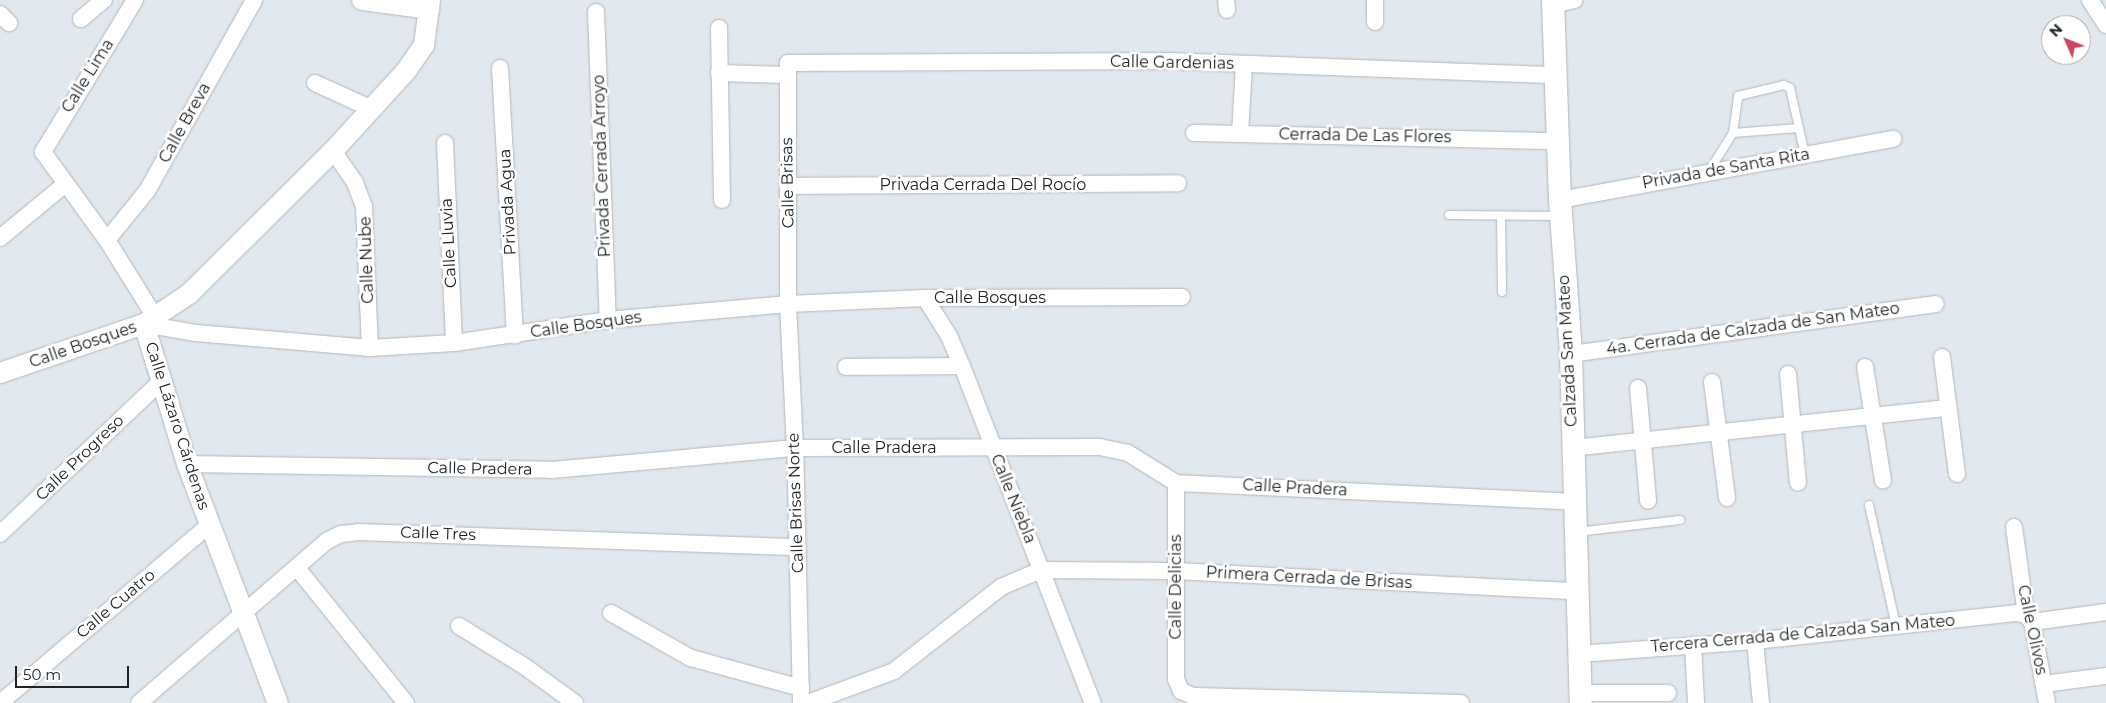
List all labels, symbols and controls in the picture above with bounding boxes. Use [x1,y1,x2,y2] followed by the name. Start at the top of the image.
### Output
[2041,15,2091,65] north arrow
[2046,20,2066,41] text: N
[58,36,118,116] street label: Calle Lima
[1110,52,1234,74] street label: Calle Gardenias
[589,74,615,258] street label: Privada Cerrada Arroyo
[155,80,215,166] street label: Calle Breva
[1278,125,1452,147] street label: Cerrada De Las Flores
[778,137,798,229] street label: Calle Brisas
[1641,145,1811,193] street label: Privada de Santa Rita
[496,148,520,256] street label: Privada Agua
[880,175,1086,195] street label: Privada Cerrada Del Rocío
[437,198,461,288] street label: Calle Lluvia
[356,216,378,304] street label: Calle Nube
[1554,275,1582,427] street label: Calzada San Mateo
[934,288,1046,308] street label: Calle Bosques
[1605,299,1901,359] street label: 4a. Cerrada de Calzada de San Mateo
[529,308,643,342] street label: Calle Bosques
[27,318,139,372] street label: Calle Bosques
[141,340,213,512] street label: Calle Lázaro Cárdenas
[32,411,128,505] street label: Calle Progreso
[784,432,808,574] street label: Calle Brisas Norte
[831,438,937,458] street label: Calle Pradera
[986,452,1040,546] street label: Calle Niebla
[427,458,533,480] street label: Calle Pradera
[1242,476,1348,500] street label: Calle Pradera
[400,523,476,545] street label: Calle Tres
[1166,534,1186,640] street label: Calle Delicias
[1205,563,1413,593] street label: Primera Cerrada de Brisas
[73,565,159,643] street label: Calle Cuatro
[2013,583,2051,677] street label: Calle Olivos
[1650,611,1956,657] street label: Tercera Cerrada de Calzada San Mateo
[18,656,131,688] scale bar
[23,665,61,684] text: 50 m

